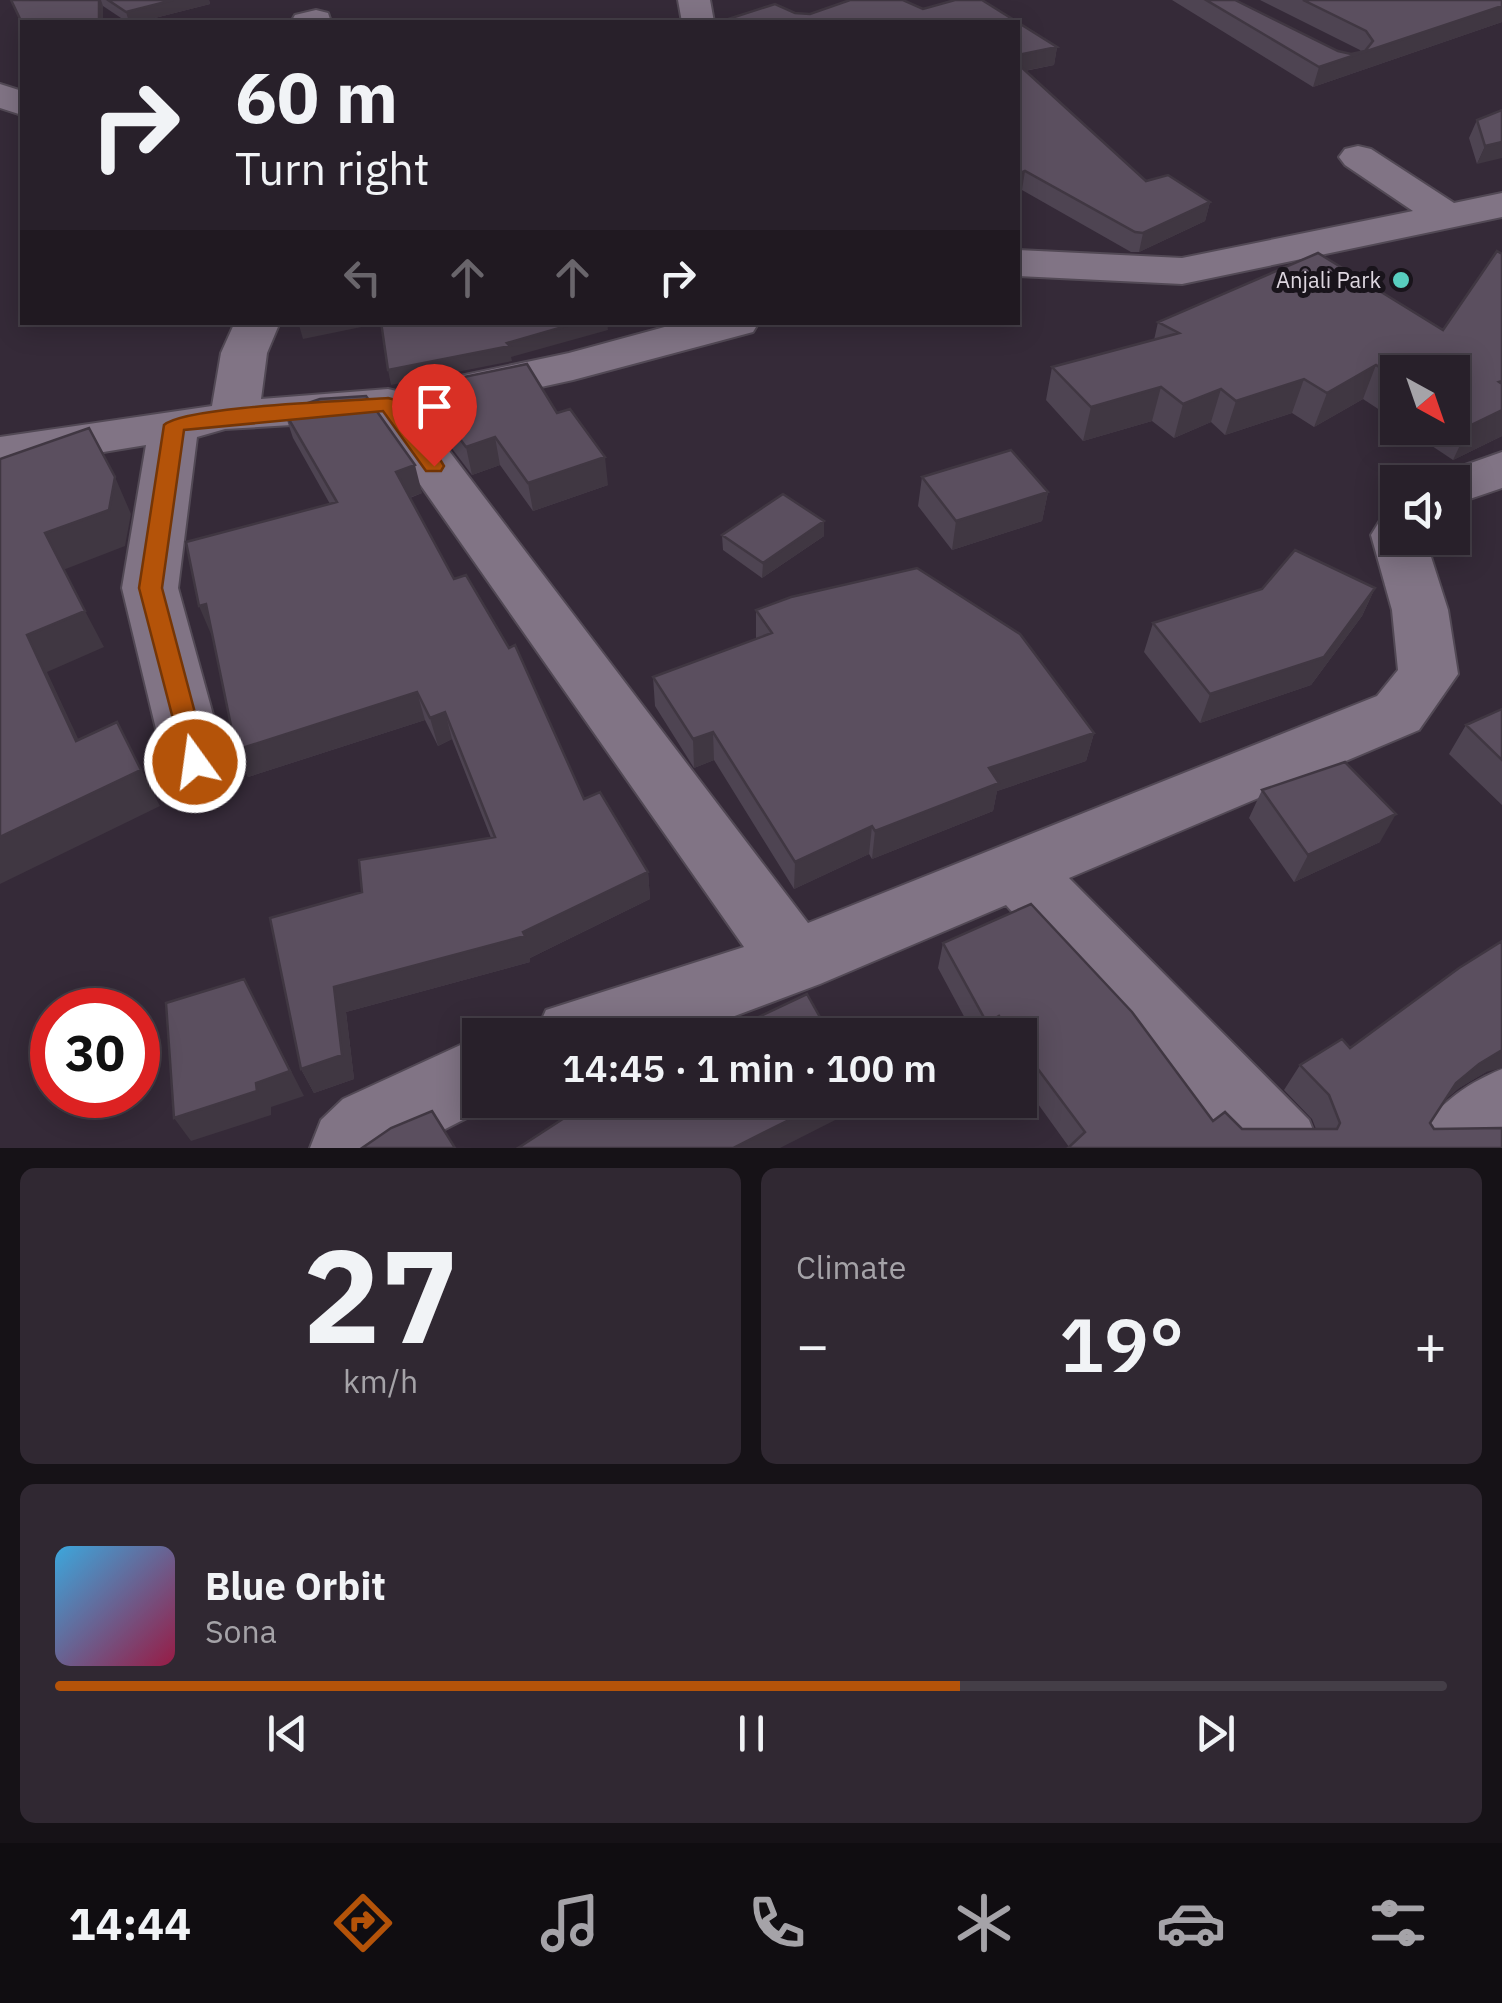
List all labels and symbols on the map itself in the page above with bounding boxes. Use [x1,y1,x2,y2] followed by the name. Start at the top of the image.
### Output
[1276,265,1381,294] place label: Anjali Park
[1390,269,1412,291] marker: Anjali Park
[1380,355,1470,445] north arrow
[392,364,477,467] pin
[143,710,247,814] position arrow
[30,988,160,1118] speed limit sign: 30

